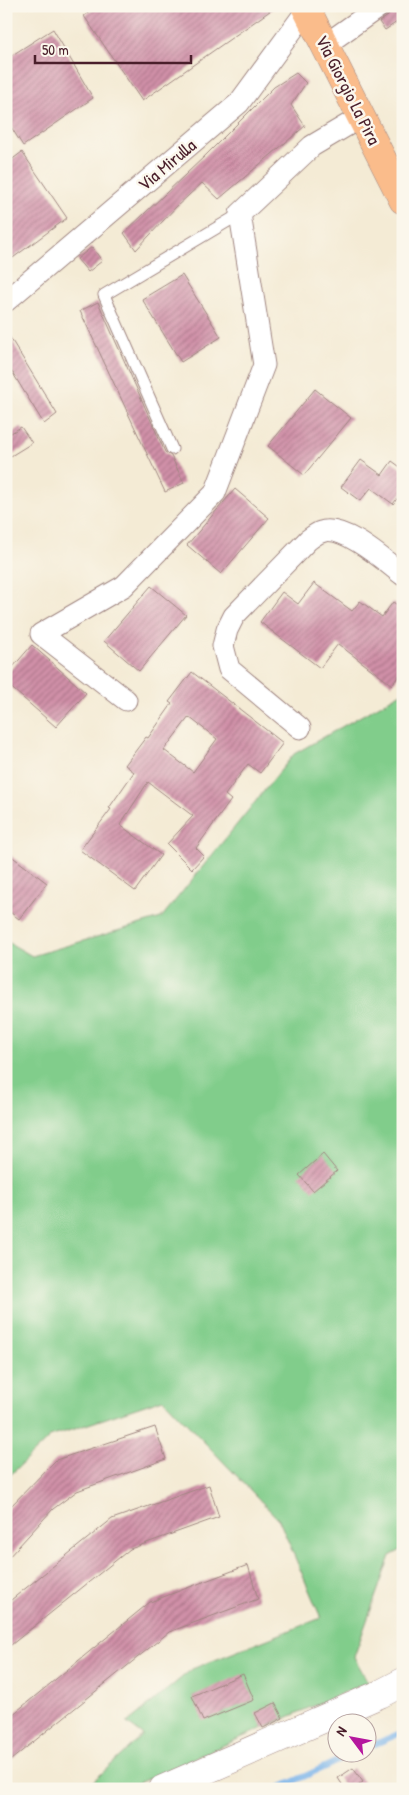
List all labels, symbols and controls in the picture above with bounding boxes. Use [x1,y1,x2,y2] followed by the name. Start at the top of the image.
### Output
[310,31,387,149] street label: Via Giorgio La Pira
[35,32,191,64] scale bar
[42,39,69,60] text: 50 m
[132,133,201,196] street label: Via Mirulla
[326,1712,376,1762] north arrow
[331,1722,351,1739] text: N

